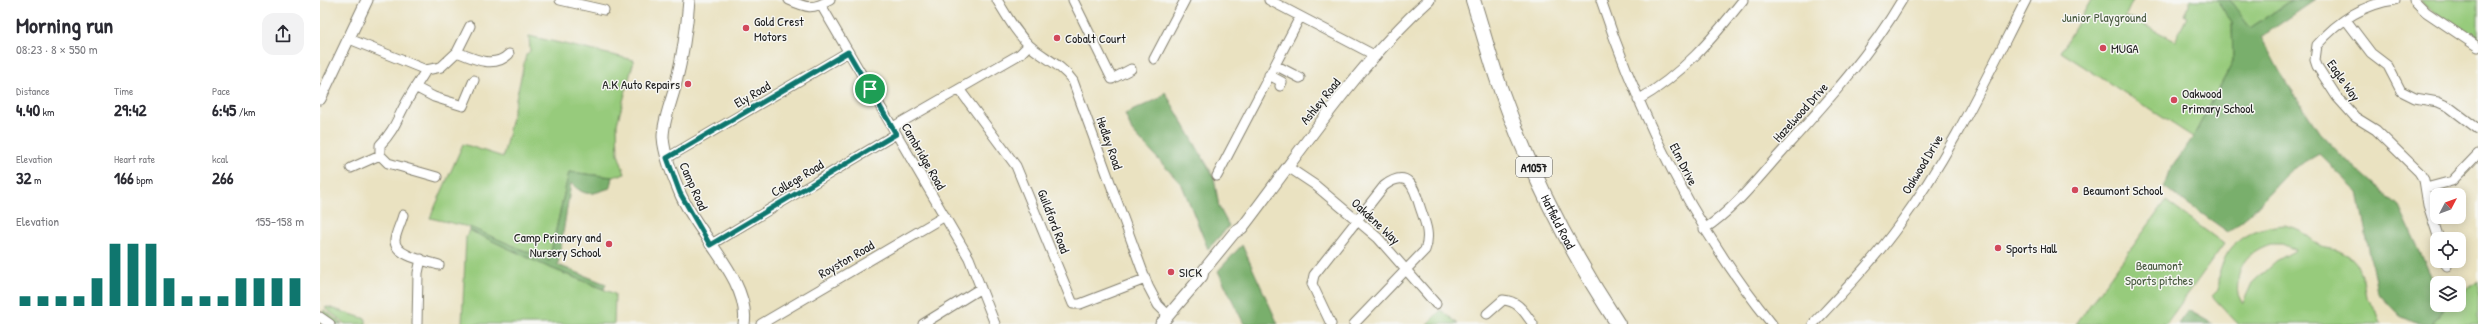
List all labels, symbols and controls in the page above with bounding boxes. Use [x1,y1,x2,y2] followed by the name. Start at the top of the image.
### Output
[2062,8,2146,26] park label: Junior Playground
[16,10,113,40] text: Morning run
[754,12,804,45] place label: Gold Crest Motors
[262,13,304,55] button: share
[741,23,751,33] marker: Gold Crest Motors
[1065,29,1126,47] place label: Cobalt Court
[1052,33,1062,43] marker: Cobalt Court
[2111,39,2139,57] place label: MUGA
[16,40,98,58] text: 08:23 · 8 × 550 m
[2098,43,2108,53] marker: MUGA
[2323,56,2365,105] street label: Eagle Way
[853,72,887,106] pin
[1296,74,1344,128] street label: Ashley Road
[602,75,680,93] place label: A.K Auto Repairs
[731,76,773,112] street label: Ely Road
[859,78,881,100] icon: arrive
[1768,78,1832,146] street label: Hazelwood Drive
[683,79,693,89] marker: A.K Auto Repairs
[16,84,50,98] text: Distance
[114,84,133,98] text: Time
[212,84,230,98] text: Pace
[2182,84,2255,117] place label: Oakwood Primary School
[2169,95,2179,105] marker: Oakwood Primary School
[16,98,40,121] text: 4.40
[114,98,146,121] text: 29:42
[212,98,236,121] text: 6:45
[40,105,55,119] text: km
[236,105,256,119] text: /km
[1093,114,1127,172] street label: Hedley Road
[898,119,950,193] street label: Cambridge Road
[1897,131,1947,197] street label: Oakwood Drive
[1666,140,1702,188] street label: Elm Drive
[16,152,53,166] text: Elevation
[114,152,155,166] text: Heart rate
[212,152,228,166] text: kcal
[767,155,827,201] street label: College Road
[1516,157,1552,177] road number: A1057
[675,159,713,213] street label: Camp Road
[16,166,32,189] text: 32
[114,166,134,189] text: 166
[212,166,234,189] text: 266
[32,173,42,187] text: m
[134,173,153,187] text: bpm
[2083,181,2163,199] place label: Beaumont School
[2070,185,2080,195] marker: Beaumont School
[1034,186,1074,256] street label: Guildford Road
[2430,188,2466,224] north arrow
[2430,188,2466,312] map controls
[1537,191,1580,252] street label: Hatfield Road
[1348,194,1405,249] street label: Oakdene Way
[16,212,59,230] text: Elevation
[255,212,304,230] text: 155–158 m
[514,228,602,261] place label: Camp Primary and Nursery School
[2430,232,2466,268] button: locate
[815,236,877,282] street label: Royston Road
[604,239,614,249] marker: Camp Primary and Nursery School
[2006,239,2057,257] place label: Sports Hall
[1993,243,2003,253] marker: Sports Hall
[2125,256,2193,289] park label: Beaumont Sports pitches
[1179,263,1202,281] place label: SICK
[1166,267,1176,277] marker: SICK
[2430,276,2466,312] button: layers

